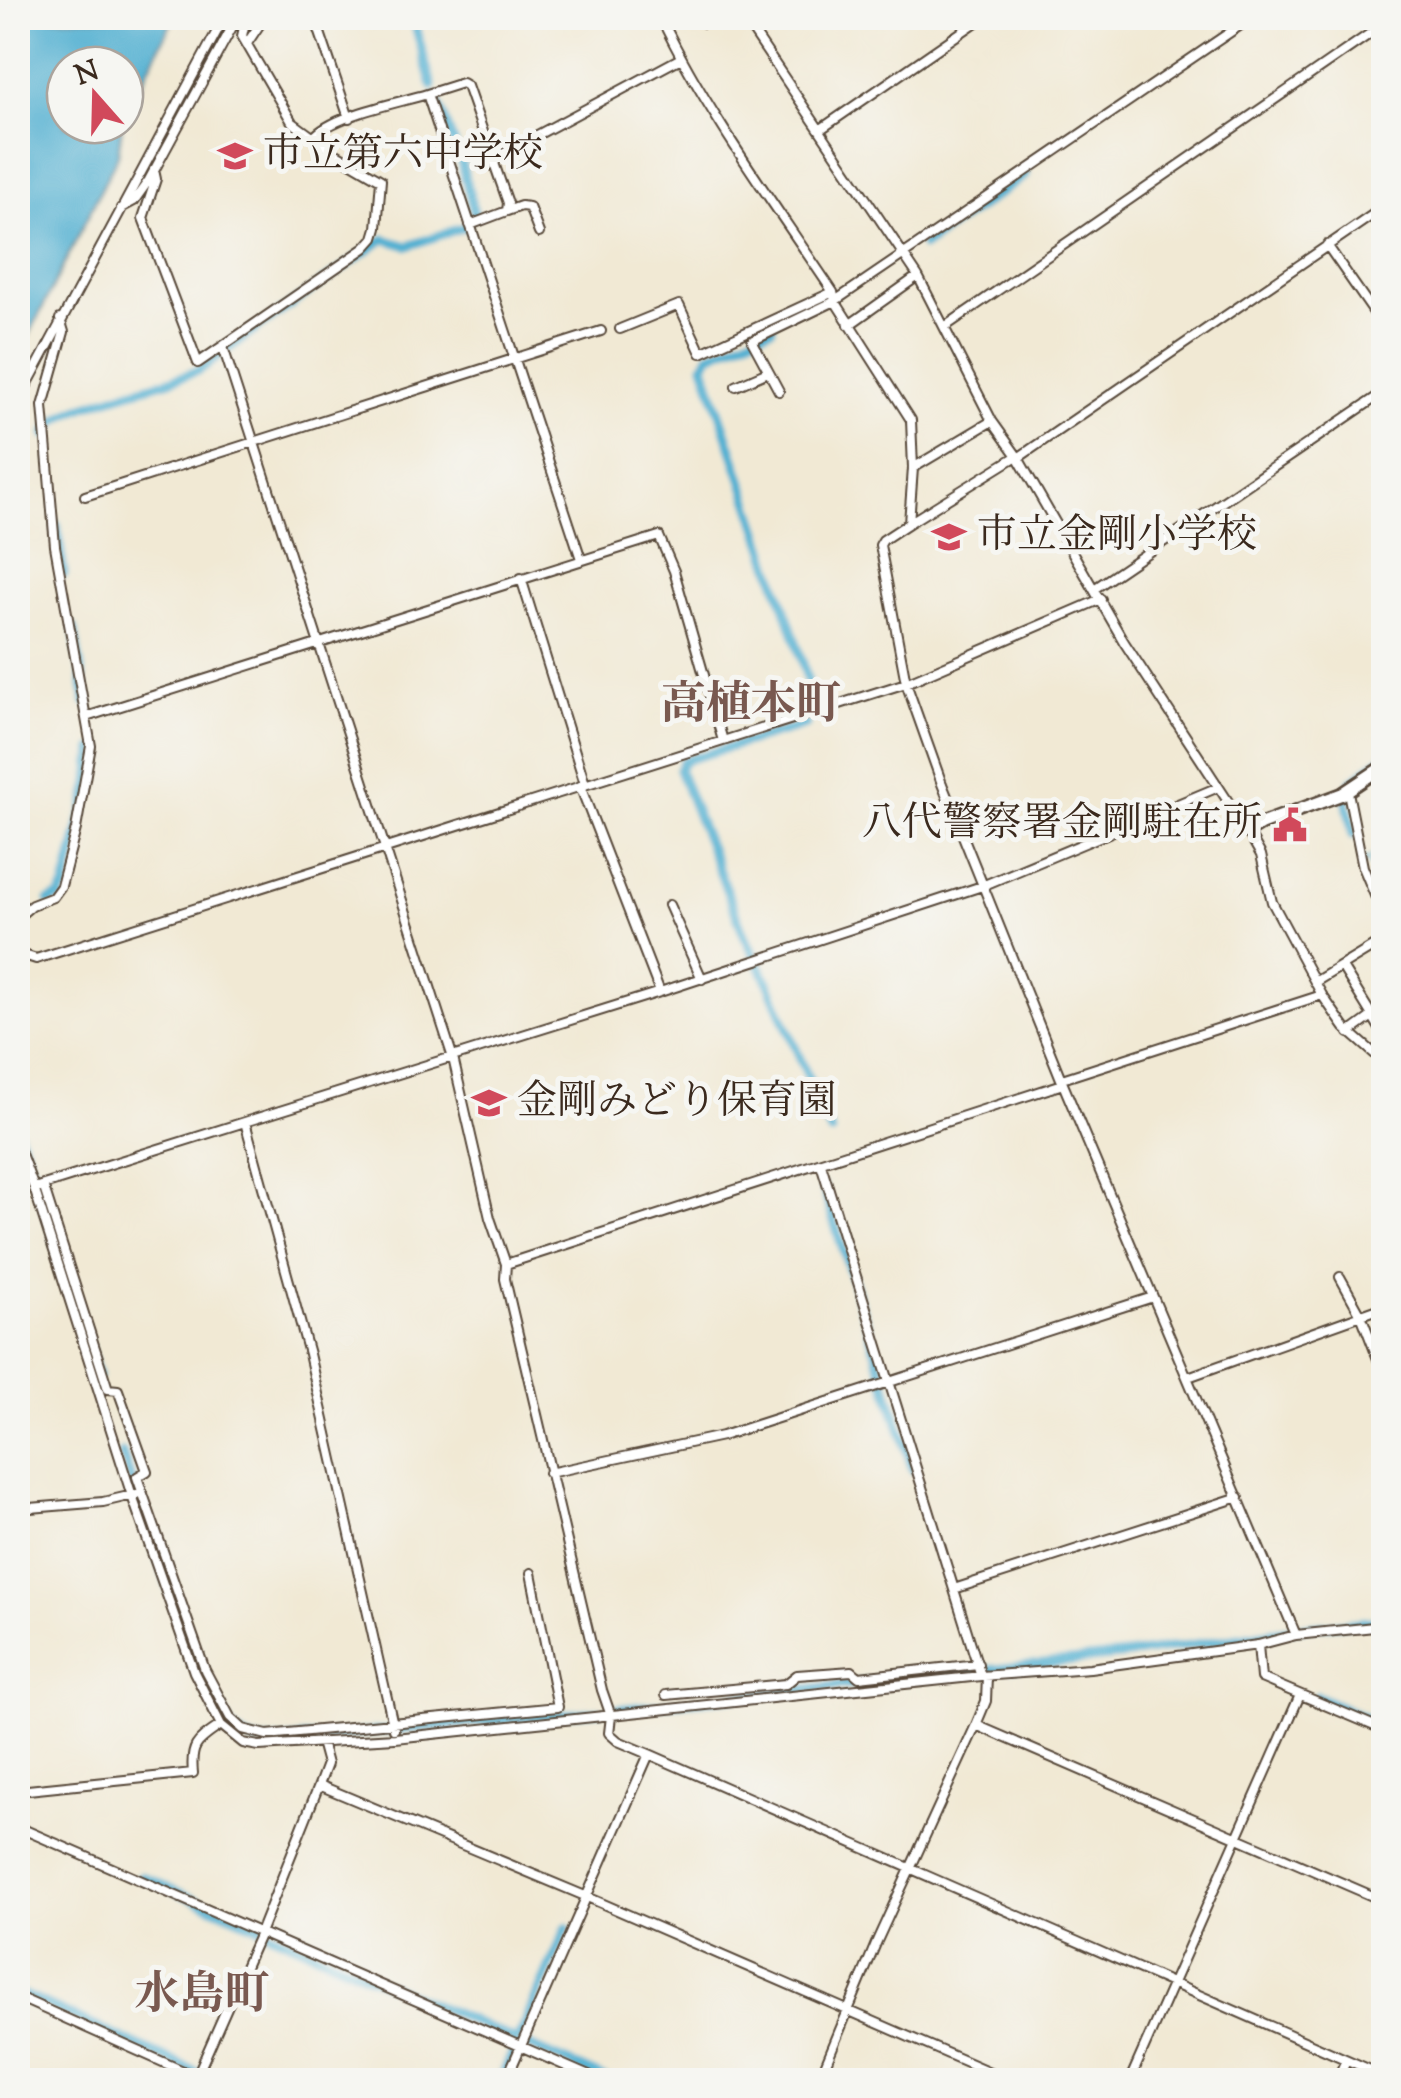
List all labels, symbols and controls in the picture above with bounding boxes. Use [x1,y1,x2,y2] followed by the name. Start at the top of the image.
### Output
[45,45,145,145] north arrow
[70,52,105,97] text: N
[263,128,543,185] place label: 市立第六中学校
[216,137,254,175] school or university icon: 市立第六中学校
[977,509,1257,566] place label: 市立金剛小学校
[930,518,968,556] school or university icon: 市立金剛小学校
[661,675,841,740] district label: 高植本町
[862,797,1262,854] place label: 八代警察署金剛駐在所
[1271,806,1309,844] public building icon: 八代警察署金剛駐在所
[517,1075,837,1132] place label: 金剛みどり保育園
[470,1084,508,1122] school or university icon: 金剛みどり保育園
[134,1965,270,2030] district label: 水島町

